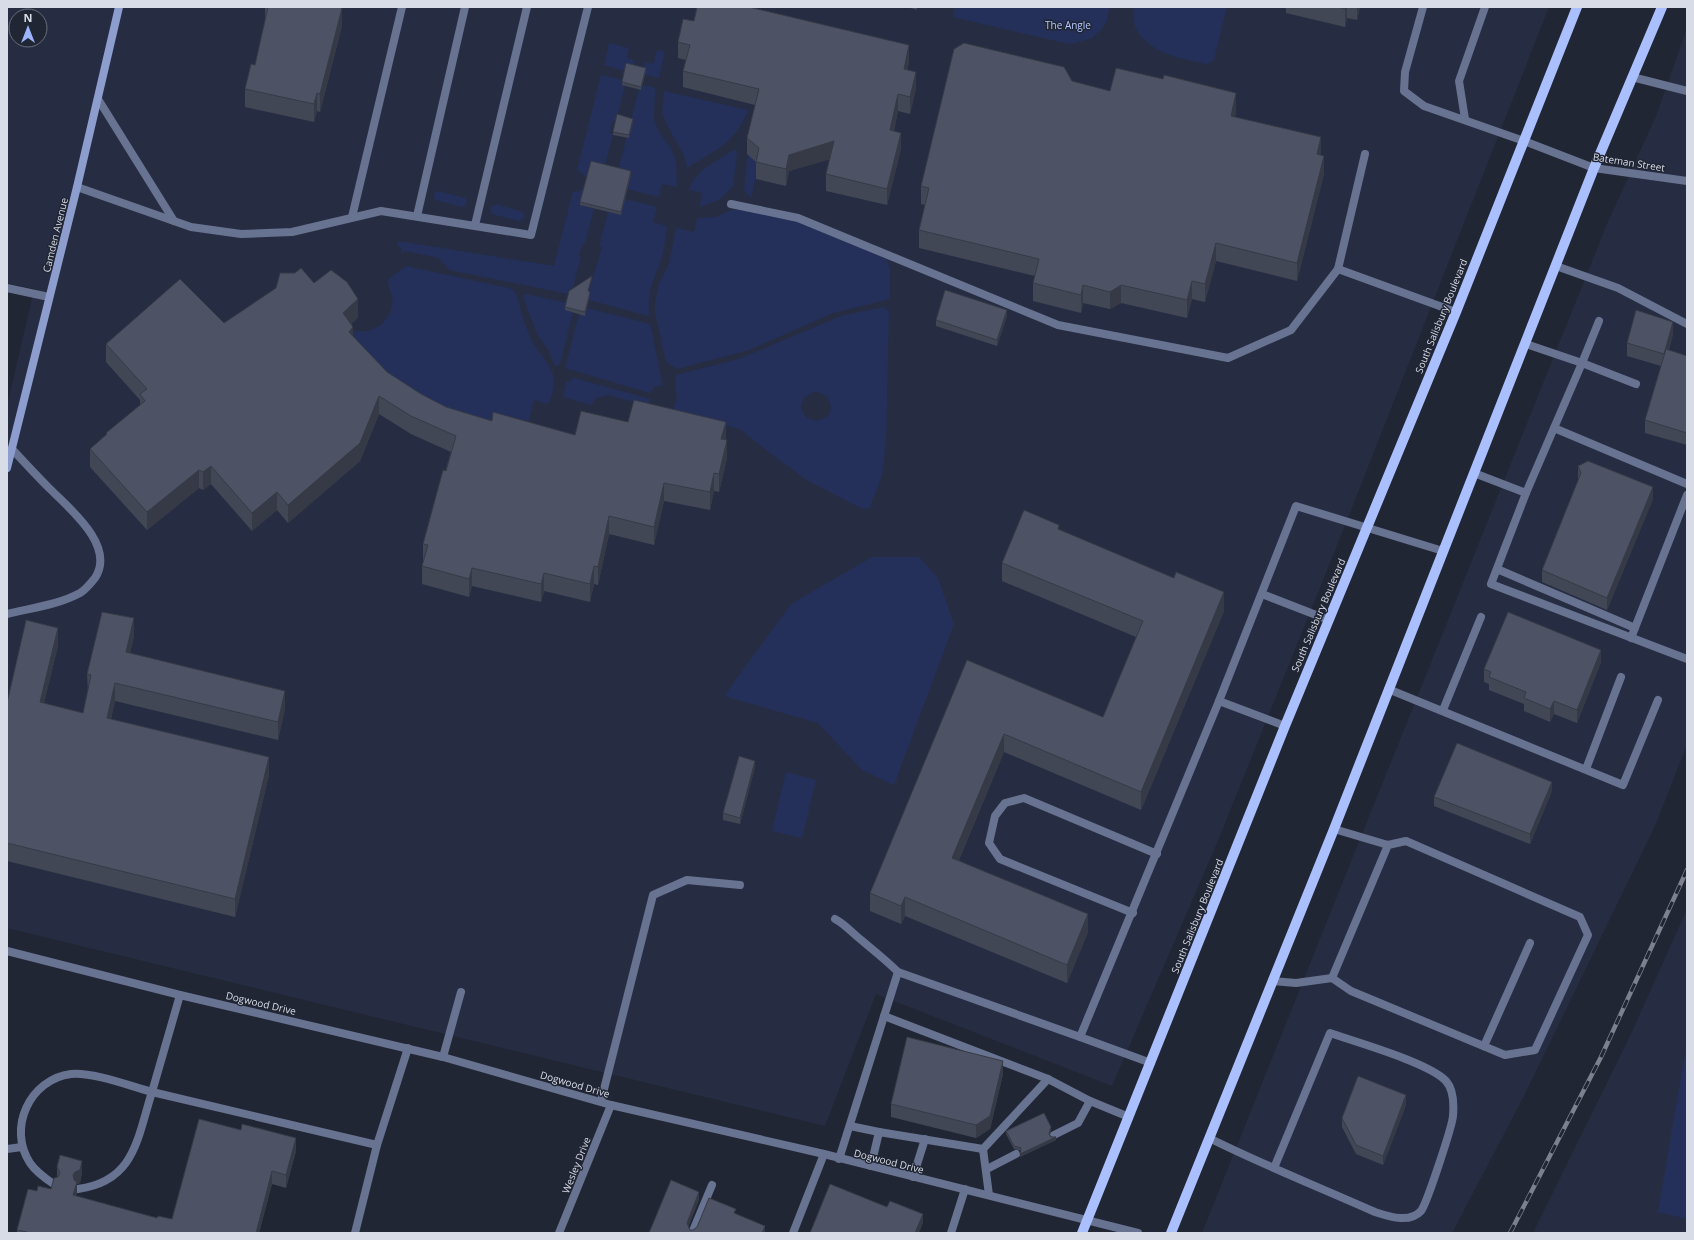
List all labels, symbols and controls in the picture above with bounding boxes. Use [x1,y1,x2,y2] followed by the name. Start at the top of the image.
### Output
[8,8,48,48] north arrow
[24,10,32,25] text: N
[1045,18,1091,32] park label: The Angle
[1592,149,1666,175] street label: Bateman Street
[39,196,71,274] street label: Camden Avenue
[1412,257,1470,375] street label: South Salisbury Boulevard
[1288,556,1348,674] street label: South Salisbury Boulevard
[1168,857,1226,975] street label: South Salisbury Boulevard
[225,988,298,1018] street label: Dogwood Drive
[539,1067,612,1101] street label: Dogwood Drive
[558,1134,594,1195] street label: Wesley Drive
[853,1146,926,1177] street label: Dogwood Drive

